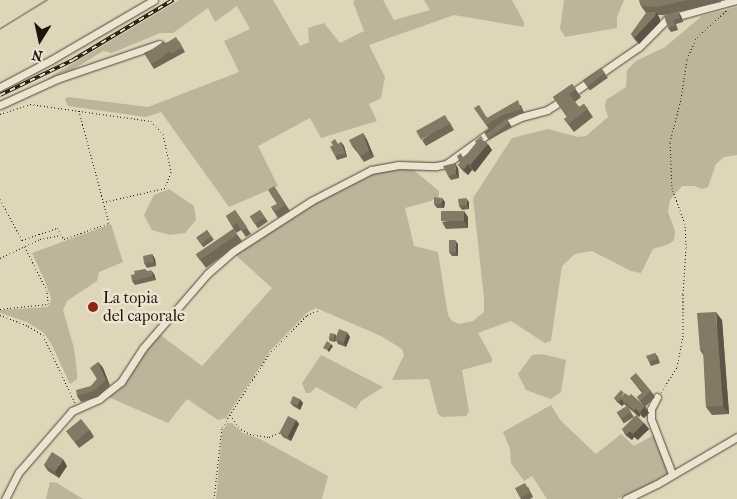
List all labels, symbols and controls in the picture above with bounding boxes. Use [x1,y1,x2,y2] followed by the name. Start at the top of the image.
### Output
[15,15,65,65] north arrow
[31,46,44,65] text: N
[103,288,185,326] place label: La topia del caporale
[87,301,99,313] marker: La topia del caporale

